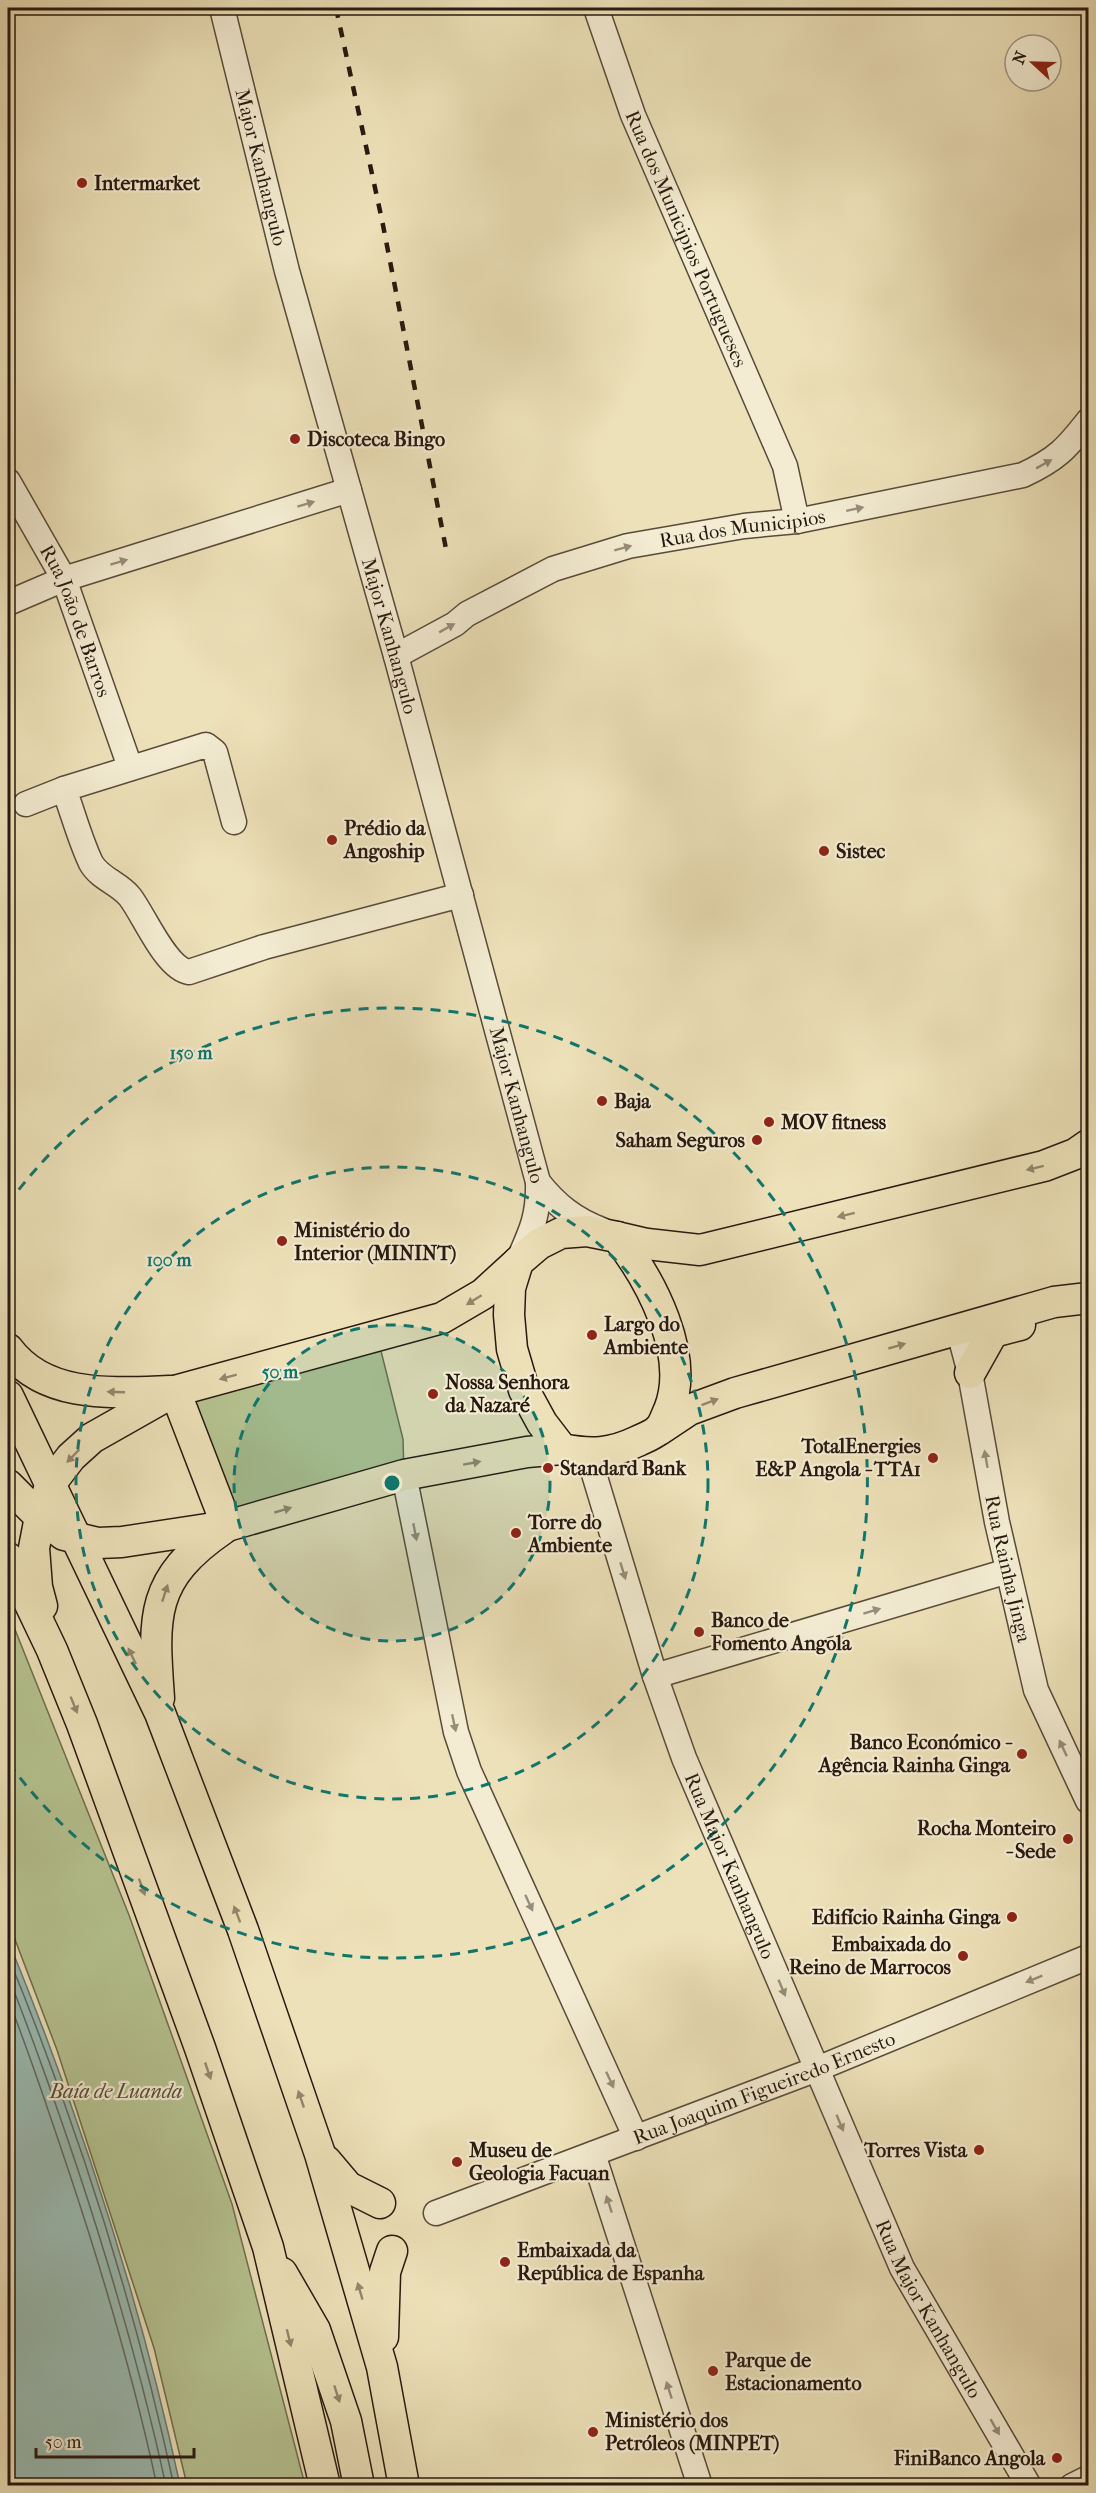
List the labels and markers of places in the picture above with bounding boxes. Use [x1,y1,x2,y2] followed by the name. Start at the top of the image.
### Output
[94,172,201,195] place label: Intermarket
[75,176,89,190] marker: Intermarket
[307,428,445,451] place label: Discoteca Bingo
[288,432,302,446] marker: Discoteca Bingo
[342,817,426,863] place label: Prédio da Angoship
[325,833,339,847] marker: Prédio da Angoship
[836,840,886,863] place label: Sistec
[817,844,831,858] marker: Sistec
[614,1090,651,1113] place label: Baja
[595,1094,609,1108] marker: Baja
[780,1111,887,1134] place label: MOV fitness
[762,1115,776,1129] marker: MOV fitness
[616,1129,746,1152] place label: Saham Seguros
[750,1133,764,1147] marker: Saham Seguros
[293,1219,456,1265] place label: Ministério do Interior (MININT)
[275,1234,289,1248] marker: Ministério do Interior (MININT)
[602,1313,688,1359] place label: Largo do Ambiente
[585,1328,599,1342] marker: Largo do Ambiente
[445,1371,570,1417] place label: Nossa Senhora da Nazaré
[426,1387,440,1401] marker: Nossa Senhora da Nazaré
[755,1435,922,1481] place label: TotalEnergies E&P Angola - TTA1
[926,1451,940,1465] marker: TotalEnergies E&P Angola - TTA1
[560,1457,687,1480] place label: Standard Bank
[541,1461,555,1475] marker: Standard Bank
[382,1473,402,1493] centre of rings
[526,1511,612,1557] place label: Torre do Ambiente
[509,1526,523,1540] marker: Torre do Ambiente
[710,1609,852,1655] place label: Banco de Fomento Angola
[692,1625,706,1639] marker: Banco de Fomento Angola
[817,1731,1013,1777] place label: Banco Económico - Agência Rainha Ginga
[1015,1747,1029,1761] marker: Banco Económico - Agência Rainha Ginga
[917,1817,1056,1863] place label: Rocha Monteiro - Sede
[1061,1832,1075,1846] marker: Rocha Monteiro - Sede
[812,1906,1001,1929] place label: Edifício Rainha Ginga
[1005,1910,1019,1924] marker: Edifício Rainha Ginga
[789,1933,952,1979] place label: Embaixada do Reino de Marrocos
[956,1949,970,1963] marker: Embaixada do Reino de Marrocos
[468,2139,610,2185] place label: Museu de Geologia Facuan
[863,2139,968,2162] place label: Torres Vista
[972,2143,986,2157] marker: Torres Vista
[450,2155,464,2169] marker: Museu de Geologia Facuan
[517,2239,705,2285] place label: Embaixada da República de Espanha
[498,2255,512,2269] marker: Embaixada da República de Espanha
[725,2349,862,2395] place label: Parque de Estacionamento
[706,2364,720,2378] marker: Parque de Estacionamento
[604,2409,779,2455] place label: Ministério dos Petróleos (MINPET)
[586,2425,600,2439] marker: Ministério dos Petróleos (MINPET)
[893,2447,1046,2470] place label: FiniBanco Angola
[1050,2451,1064,2465] marker: FiniBanco Angola

